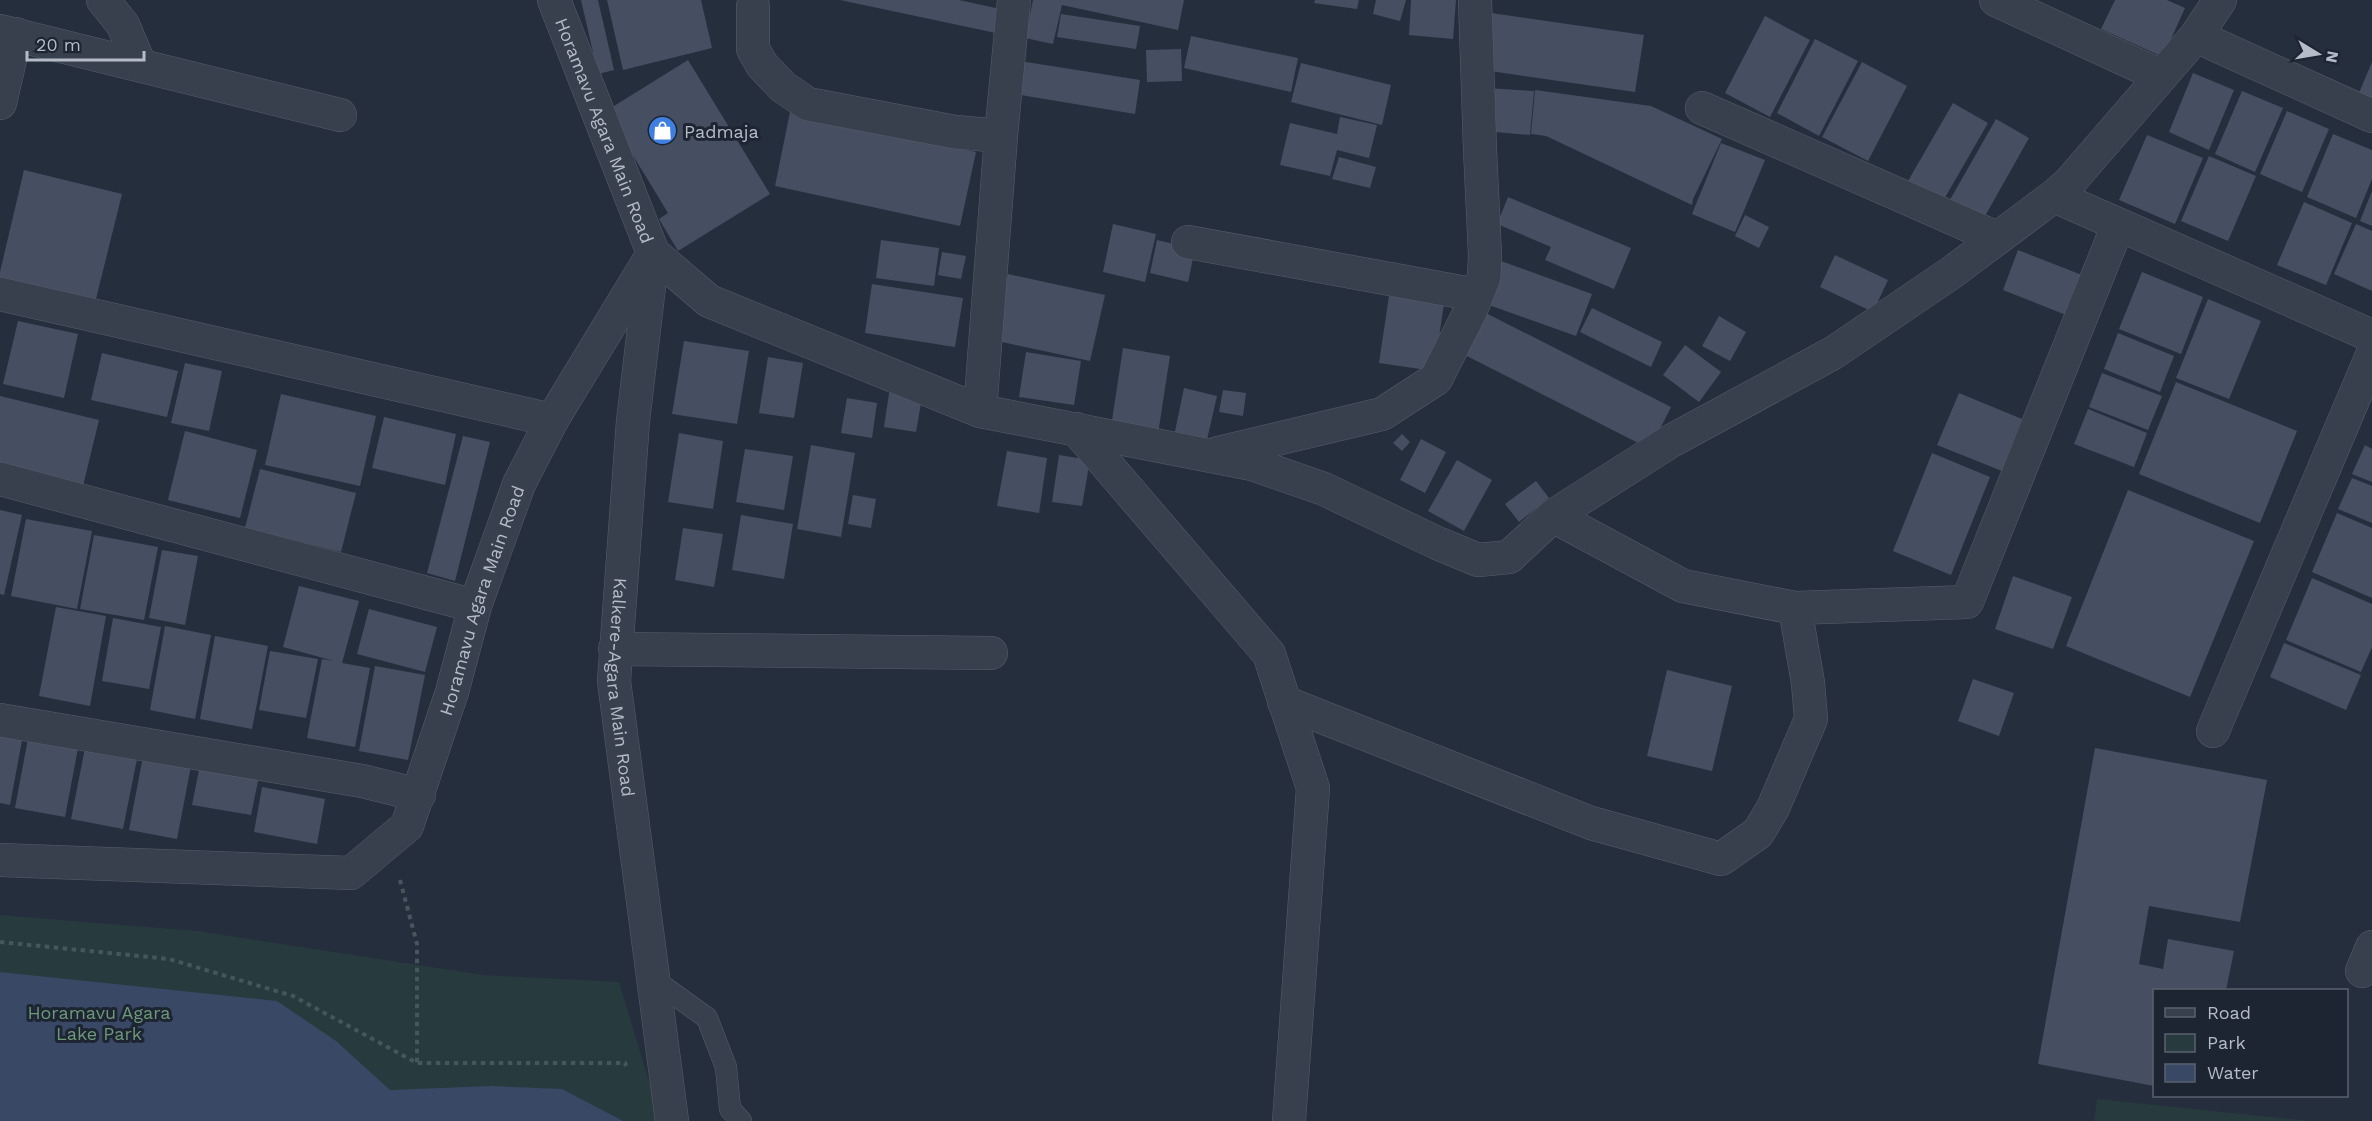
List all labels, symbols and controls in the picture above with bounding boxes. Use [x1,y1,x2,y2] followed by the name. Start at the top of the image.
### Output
[551,15,659,246] street label: Horamavu Agara Main Road
[27,24,144,62] scale bar
[2288,24,2348,84] north arrow
[36,34,81,55] text: 20 m
[2322,49,2343,64] text: N
[647,115,679,147] shop icon: Padmaja
[684,121,759,142] place label: Padmaja
[434,483,528,718] street label: Horamavu Agara Main Road
[603,577,640,798] street label: Kalkere-Agara Main Road
[2153,989,2348,1097] legend
[28,1002,171,1044] park label: Horamavu Agara Lake Park
[2207,1002,2251,1023] text: Road
[2207,1032,2246,1053] text: Park
[2207,1062,2259,1083] text: Water

